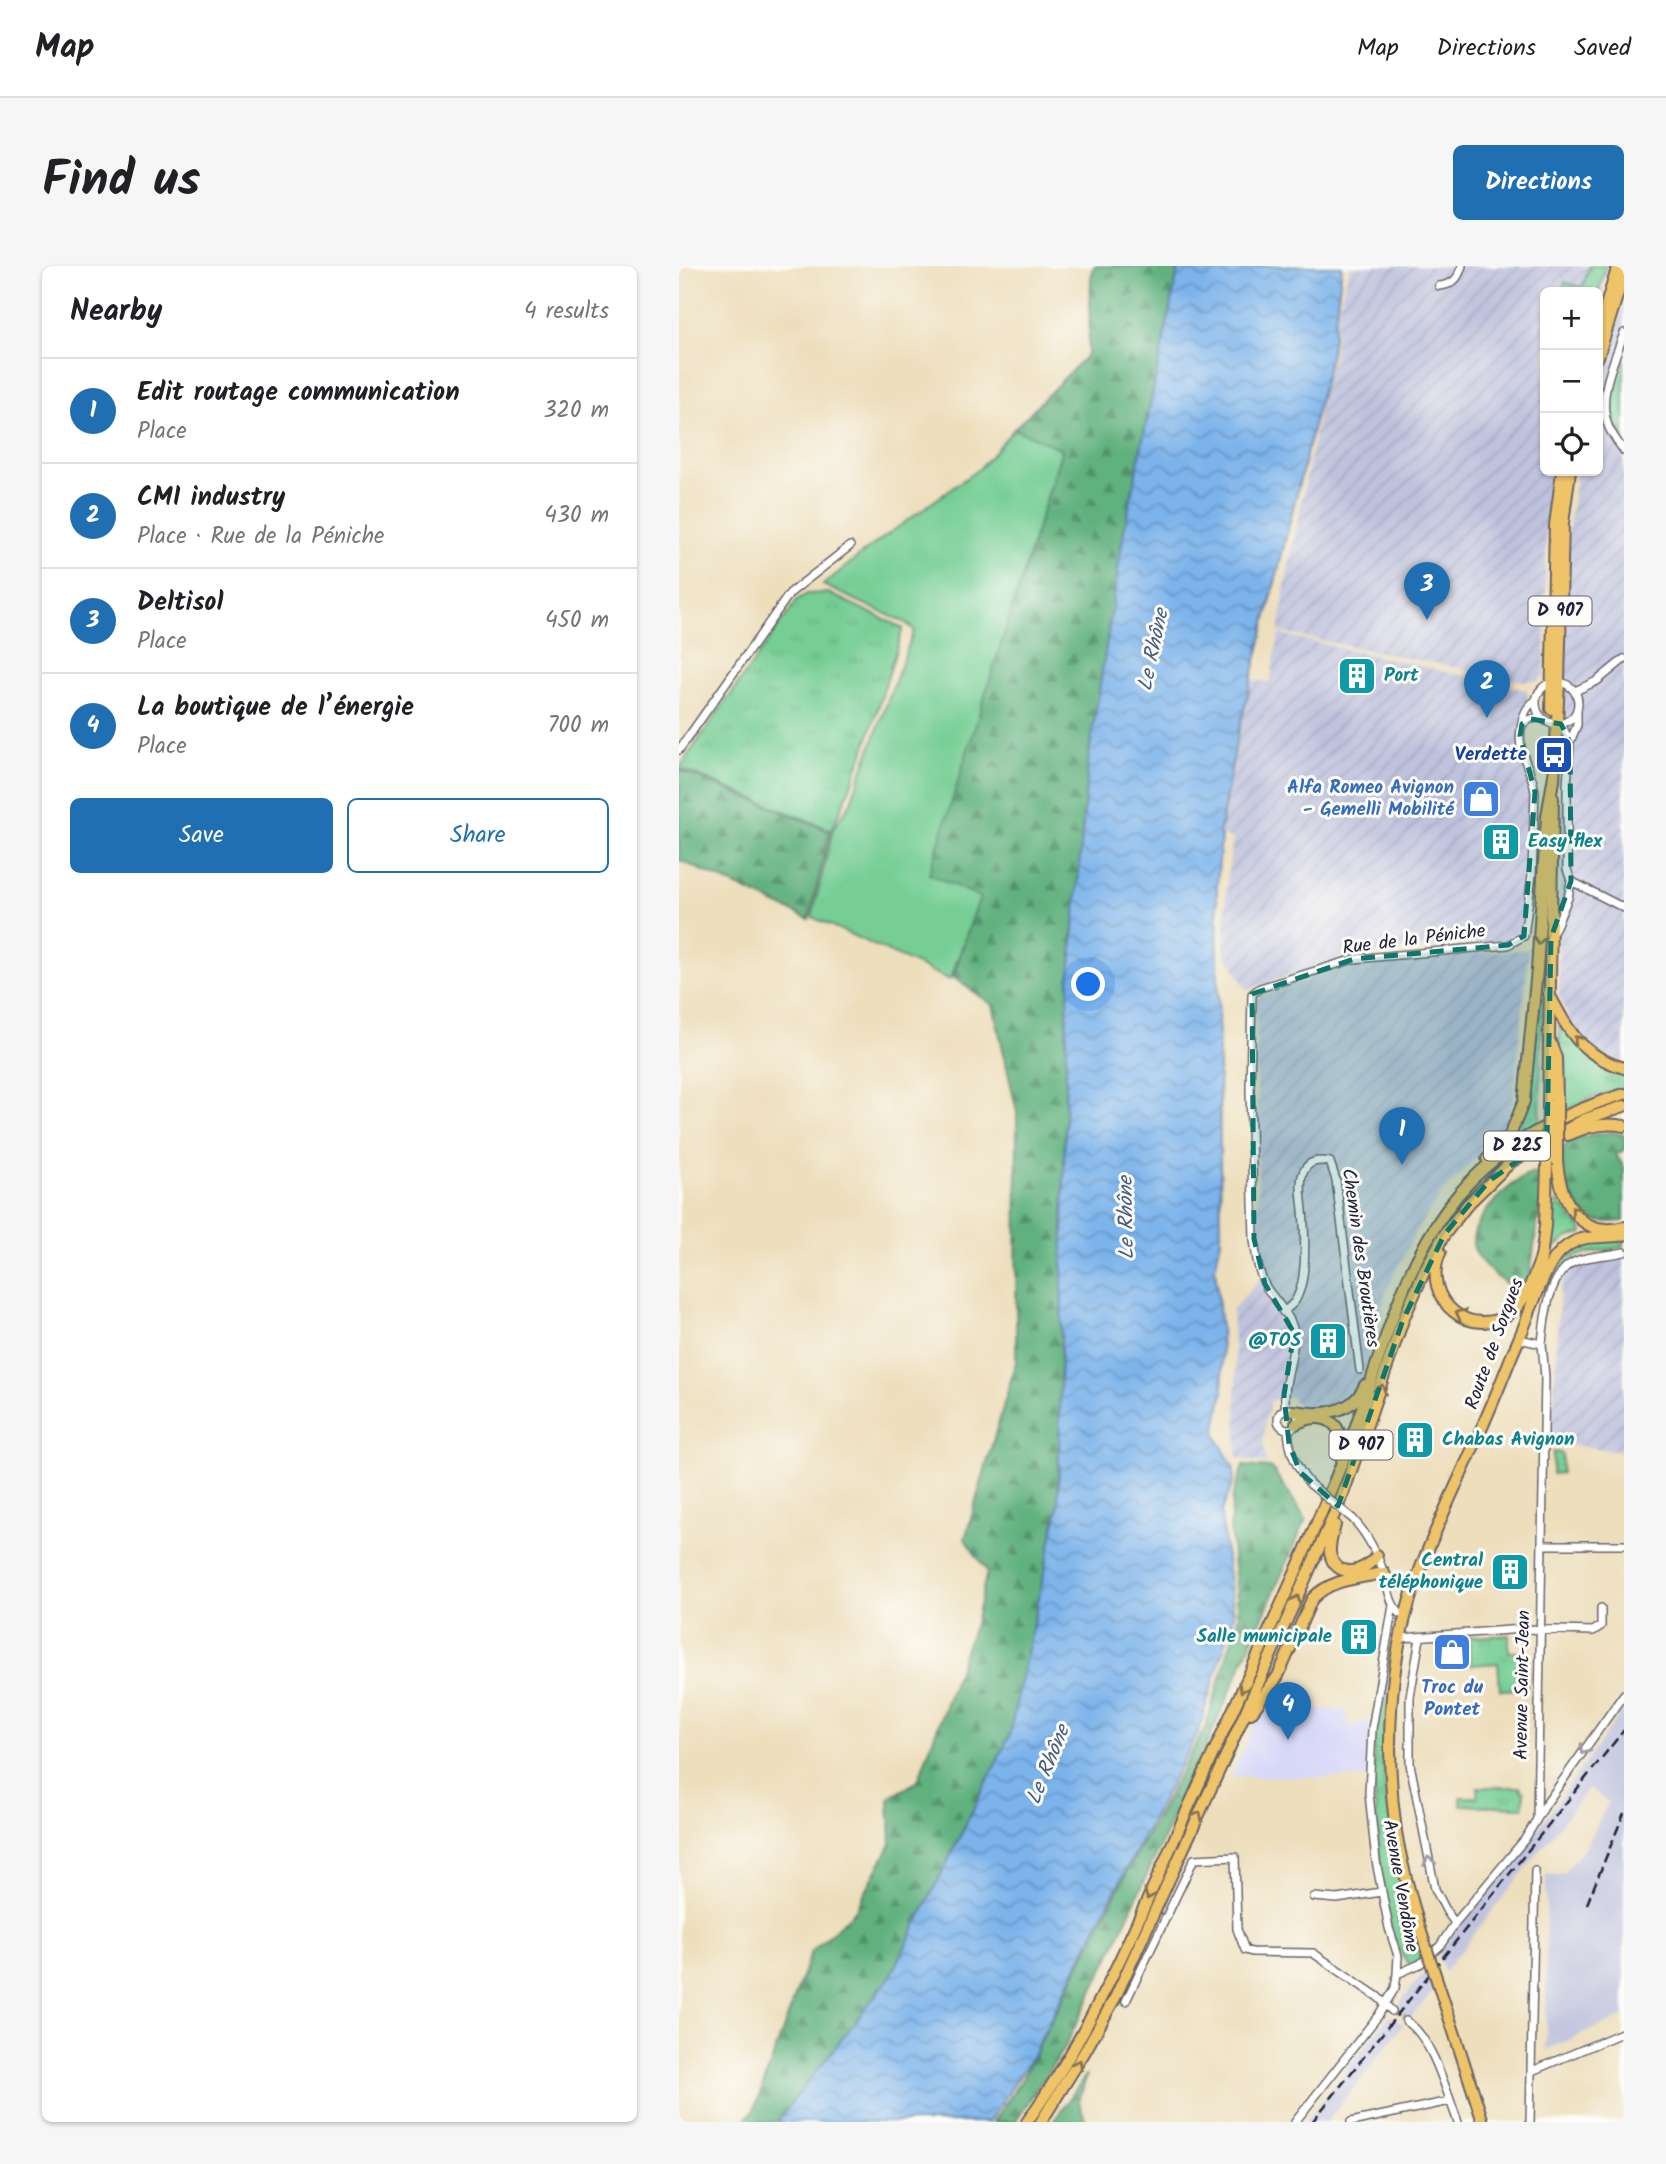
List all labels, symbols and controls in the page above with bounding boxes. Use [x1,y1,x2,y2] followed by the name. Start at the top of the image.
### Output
[35,22,95,75] text: Map
[1357,29,1399,68] text: Map
[1437,29,1536,68] text: Directions
[1574,29,1631,68] text: Saved
[42,143,200,221] text: Find us
[1453,145,1624,220] button: Directions
[1540,287,1603,476] map controls
[1540,287,1603,350] button: +
[70,288,162,336] text: Nearby
[524,294,609,330] text: 4 results
[1540,350,1603,413] button: −
[137,372,460,414] text: Edit routage communication
[90,393,96,429] text: 1
[543,393,609,429] text: 320 m
[1540,413,1603,476] button: locate
[137,414,187,450] text: Place
[137,477,285,519] text: CMI industry
[86,498,100,534] text: 2
[544,498,609,534] text: 430 m
[137,519,384,555] text: Place · Rue de la Péniche
[1404,562,1450,620] pin: 3
[137,582,223,624] text: Deltisol
[1529,596,1591,626] road number: D 907
[87,603,99,639] text: 3
[545,603,609,639] text: 450 m
[1129,603,1179,694] water label: Le Rhône
[137,624,187,660] text: Place
[1336,655,1378,697] building icon: Port
[1464,660,1510,718] pin: 2
[1384,661,1419,691] place label: Port
[137,687,414,729] text: La boutique de l’énergie
[87,708,99,744] text: 4
[548,708,609,744] text: 700 m
[137,729,187,765] text: Place
[1533,734,1575,776] bus stop icon: Verdette
[1455,740,1527,770] place label: Verdette
[1287,773,1455,825] place label: Alfa Romeo Avignon - Gemelli Mobilité
[1460,778,1502,820] shop icon: Alfa Romeo Avignon - Gemelli Mobilité
[70,798,333,873] button: Save
[347,798,609,873] button: Share
[1480,821,1522,863] building icon: Easy flex
[1528,827,1603,857] place label: Easy flex
[1341,916,1488,964] street label: Rue de la Péniche
[1532,935,1547,946] one-way arrow
[1071,967,1105,1001] your location
[1574,1035,1586,1048] one-way arrow
[1379,1107,1425,1165] pin: 1
[1484,1132,1550,1160] road number: D 225
[1333,1167,1387,1349] street label: Chemin des Broutières
[1110,1174,1144,1260] water label: Le Rhône
[1571,1206,1583,1219] one-way arrow
[1457,1274,1533,1414] street label: Route de Sorgues
[1455,1309,1468,1323] one-way arrow
[1307,1320,1349,1362] building icon: @TOS
[1248,1326,1302,1356] place label: @TOS
[1372,1383,1387,1395] one-way arrow
[1394,1419,1436,1461] building icon: Chabas Avignon
[1442,1425,1575,1455] place label: Chabas Avignon
[1329,1430,1393,1460] road number: D 907
[1379,1546,1484,1598] place label: Central téléphonique
[1489,1551,1531,1593] building icon: Central téléphonique
[1288,1595,1302,1607] one-way arrow
[1507,1610,1539,1760] street label: Avenue Saint-Jean
[1338,1616,1380,1658] building icon: Salle municipale
[1196,1622,1332,1652] place label: Salle municipale
[1431,1631,1473,1673] shop icon: Troc du Pontet
[1421,1673,1484,1725] place label: Troc du Pontet
[1237,1681,1251,1693] one-way arrow
[1265,1682,1311,1740] pin: 4
[1018,1718,1081,1810] water label: Le Rhône
[1580,1742,1592,1755] one-way arrow
[1190,1811,1204,1823] one-way arrow
[1374,1817,1426,1955] street label: Avenue Vendôme
[1423,1855,1438,1867] one-way arrow
[1143,1888,1157,1900] one-way arrow
[1069,2059,1082,2072] one-way arrow

